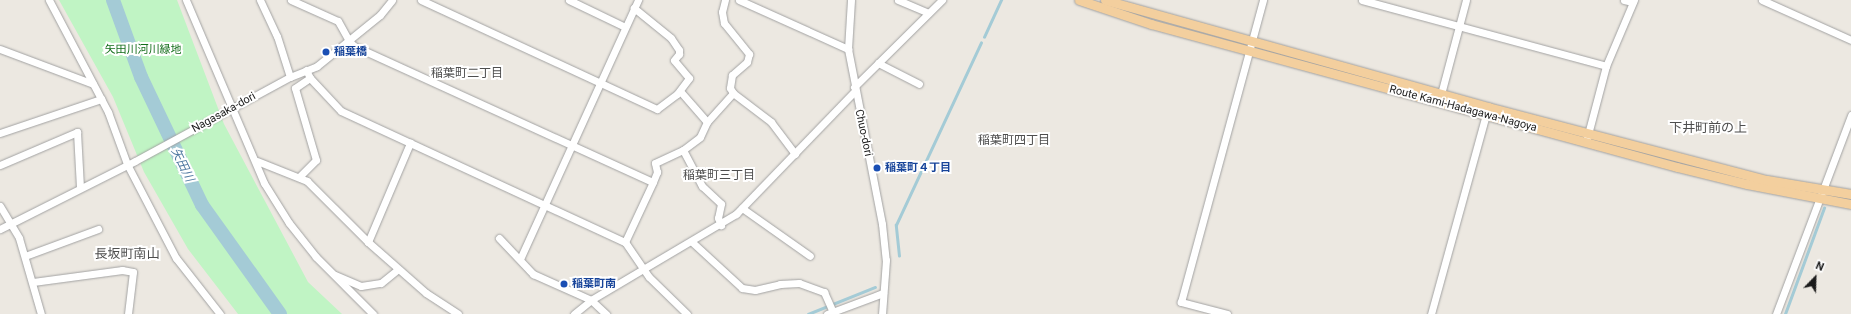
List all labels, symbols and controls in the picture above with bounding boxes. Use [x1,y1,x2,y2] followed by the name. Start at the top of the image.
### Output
[105,43,181,57] park label: 矢田川河川緑地
[334,45,367,59] place label: 稲葉橋
[321,47,331,57] marker: 稲葉橋
[431,67,503,81] district label: 稲葉町二丁目
[1388,83,1538,135] street label: Route Kami-Hadagawa-Nagoya
[190,90,258,136] street label: Nagasaka-dori
[852,108,874,158] street label: Chuo-dori
[1669,120,1747,136] district label: 下井町前の上
[978,134,1050,148] district label: 稲葉町四丁目
[168,146,196,184] water label: 矢田川
[885,161,951,175] place label: 稲葉町４丁目
[872,163,882,173] marker: 稲葉町４丁目
[683,169,755,183] district label: 稲葉町三丁目
[95,246,159,262] district label: 長坂町南山
[1795,258,1835,298] north arrow
[1814,259,1826,274] text: N
[572,277,616,291] place label: 稲葉町南
[559,279,569,289] marker: 稲葉町南

